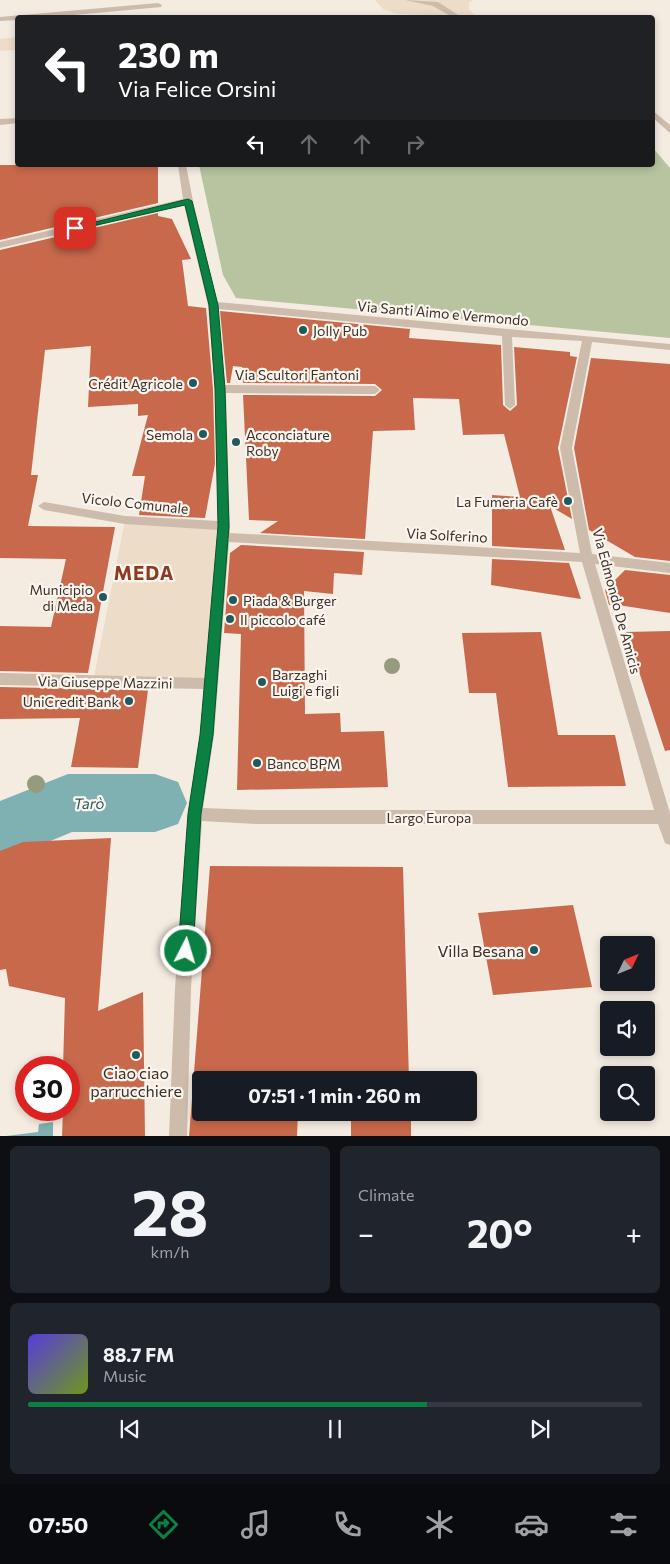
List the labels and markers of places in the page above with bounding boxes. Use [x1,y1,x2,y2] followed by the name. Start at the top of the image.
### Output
[54,207,96,249] pin
[313,322,367,339] place label: Jolly Pub
[297,324,309,336] marker: Jolly Pub
[88,375,183,392] place label: Crédit Agricole
[187,377,199,389] marker: Crédit Agricole
[146,426,193,443] place label: Semola
[246,426,330,459] place label: Acconciature Roby
[197,428,209,440] marker: Semola
[230,436,242,448] marker: Acconciature Roby
[456,493,558,510] place label: La Fumeria Cafè
[562,495,574,507] marker: La Fumeria Cafè
[29,581,93,614] place label: Municipio di Meda
[97,591,109,603] marker: Municipio di Meda
[243,592,337,609] place label: Piada & Burger
[227,594,239,606] marker: Piada & Burger
[240,611,326,628] place label: Il piccolo café
[224,613,236,625] marker: Il piccolo café
[272,666,339,699] place label: Barzaghi Luigi e figli
[256,676,268,688] marker: Barzaghi Luigi e figli
[23,693,119,710] place label: UniCredit Bank
[123,695,135,707] marker: UniCredit Bank
[267,755,340,772] place label: Banco BPM
[251,757,263,769] marker: Banco BPM
[437,941,524,960] place label: Villa Besana
[528,944,540,956] marker: Villa Besana
[130,1049,142,1061] marker: Ciao ciao parrucchiere
[90,1063,182,1100] place label: Ciao ciao parrucchiere

